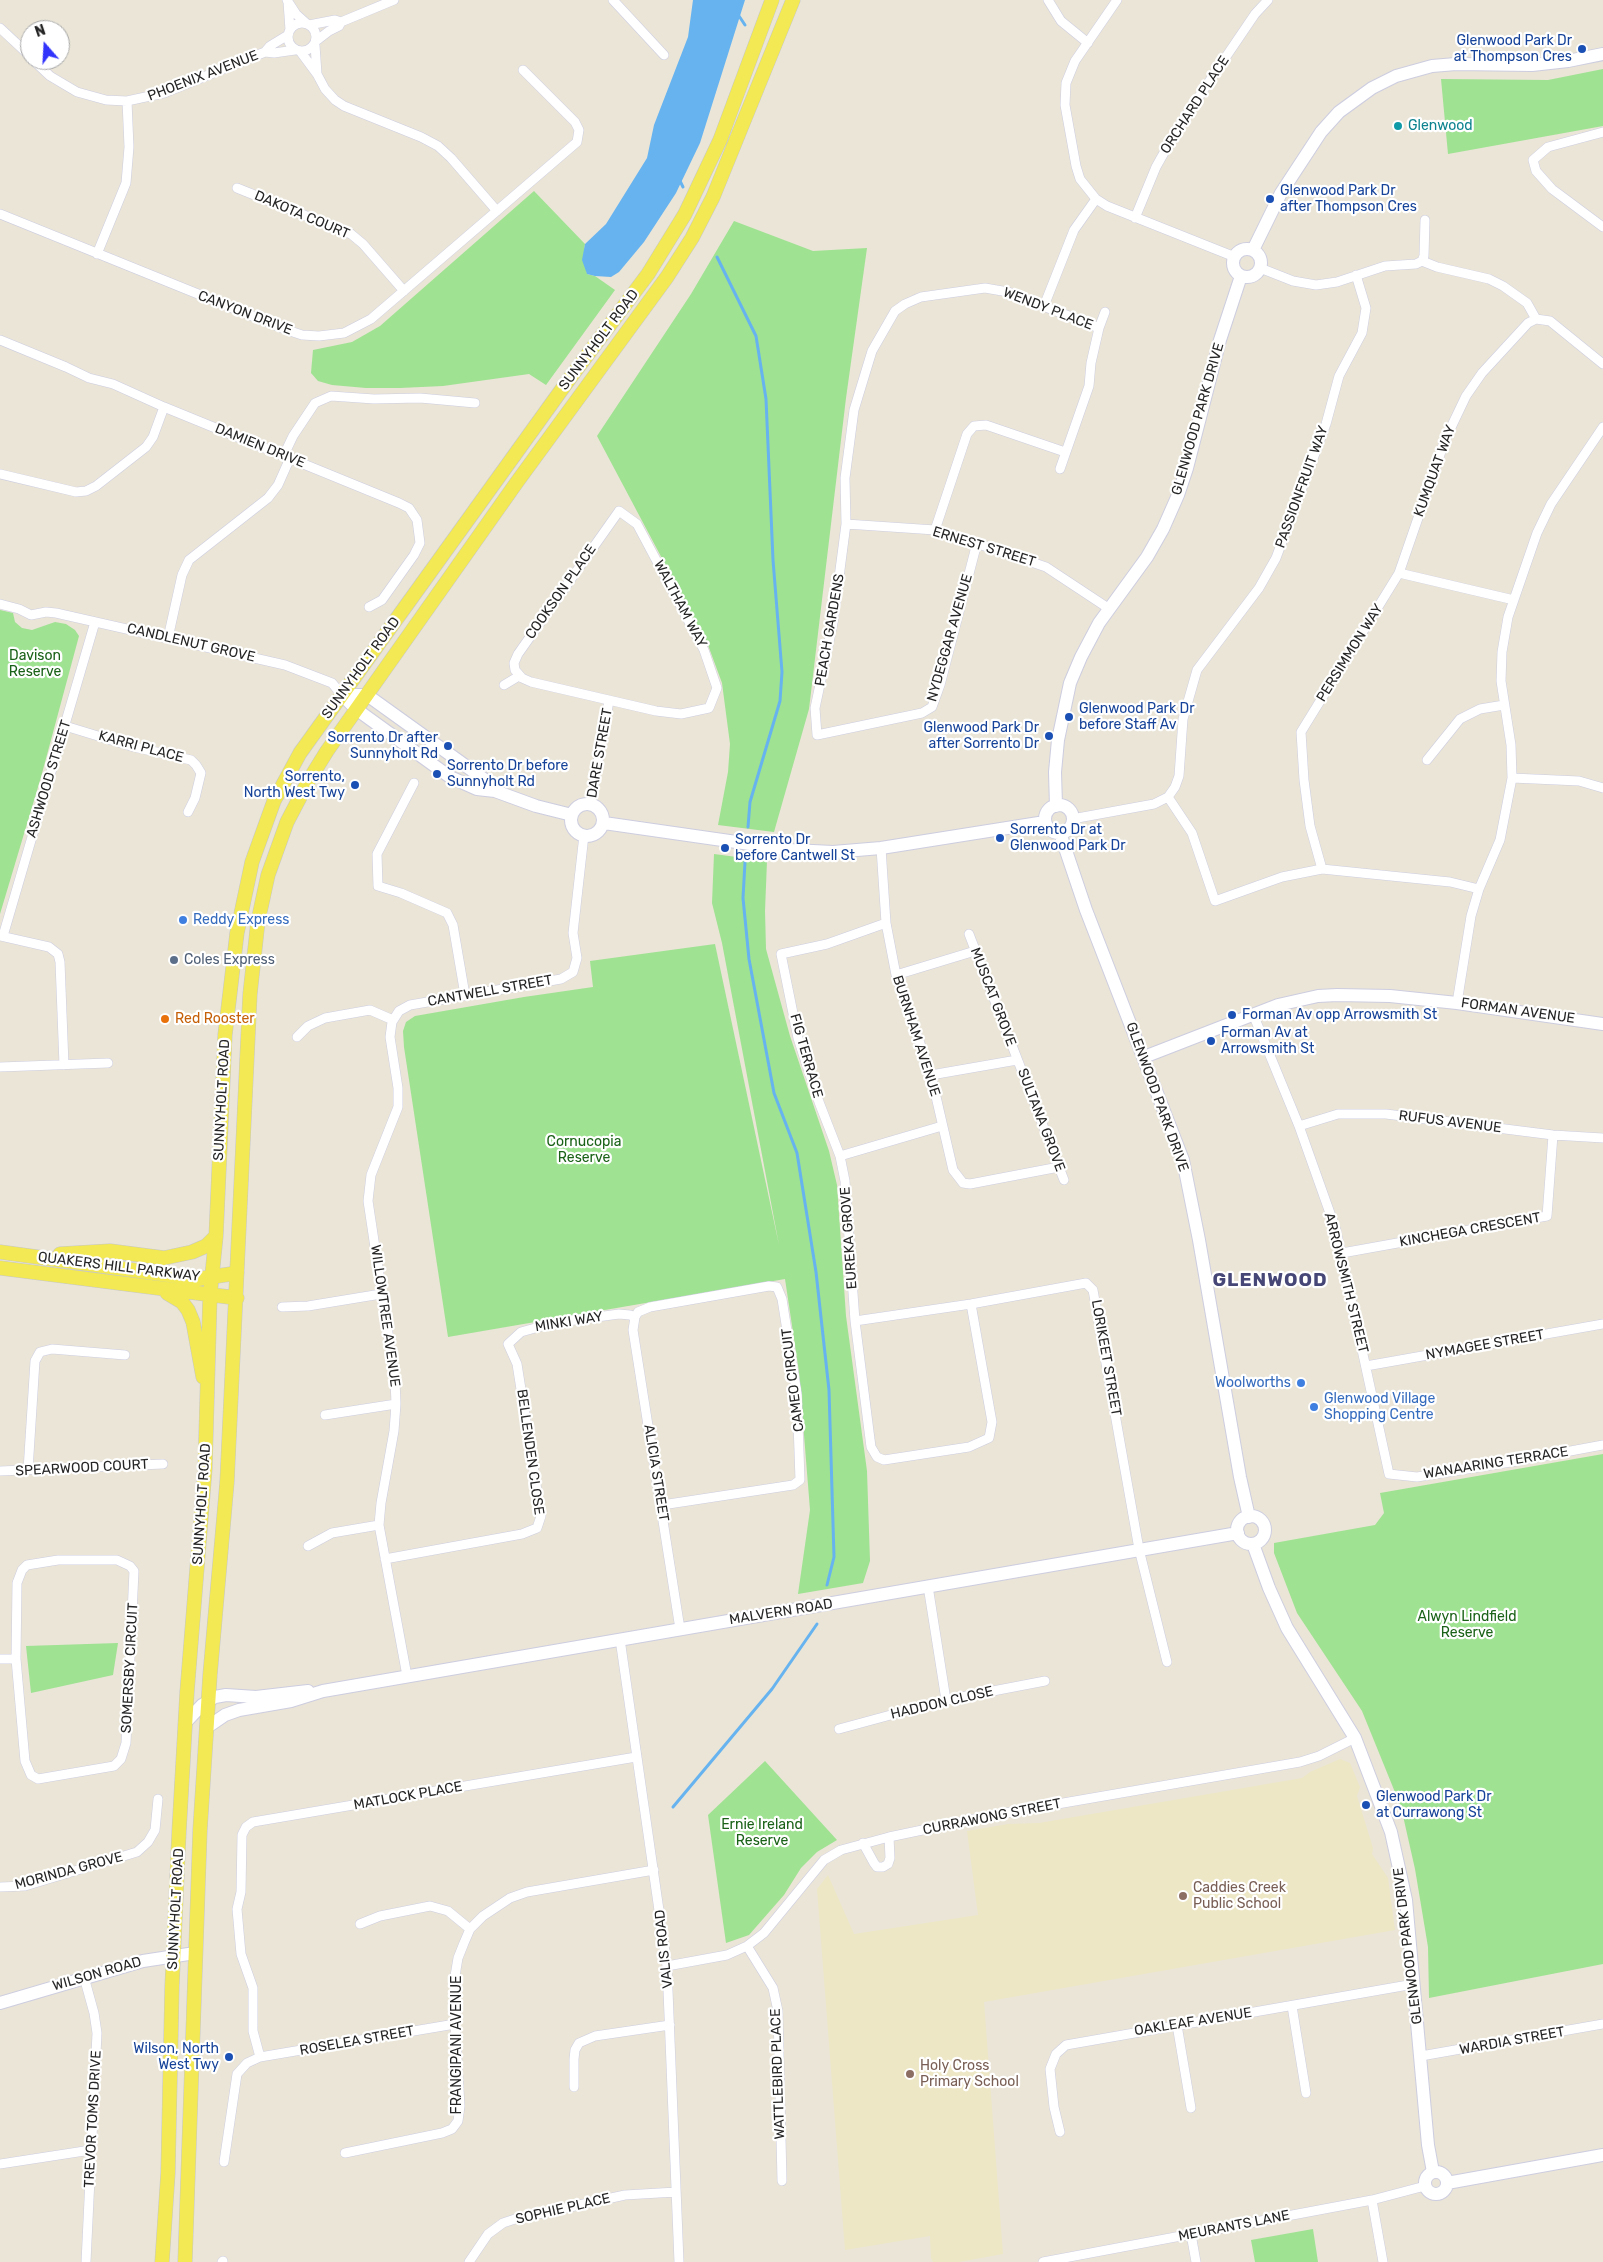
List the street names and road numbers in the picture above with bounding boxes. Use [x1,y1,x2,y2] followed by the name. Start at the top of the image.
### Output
[145,47,261,105] street label: PHOENIX AVENUE
[1157,53,1233,157] street label: ORCHARD PLACE
[252,187,352,243] street label: DAKOTA COURT
[1001,284,1095,334] street label: WENDY PLACE
[556,286,642,394] street label: SUNNYHOLT ROAD
[195,287,295,339] street label: CANYON DRIVE
[1168,341,1228,497] street label: GLENWOOD PARK DRIVE
[212,420,308,472] street label: DAMIEN DRIVE
[1411,423,1459,519] street label: KUMQUAT WAY
[1272,424,1332,550] street label: PASSIONFRUIT WAY
[930,523,1038,571] street label: ERNEST STREET
[522,541,600,643] street label: COOKSON PLACE
[650,557,710,651] street label: WALTHAM WAY
[812,572,848,688] street label: PEACH GARDENS
[924,572,976,704] street label: NYDEGGAR AVENUE
[1313,601,1387,705] street label: PERSIMMON WAY
[318,614,404,722] street label: SUNNYHOLT ROAD
[125,620,257,666] street label: CANDLENUT GROVE
[584,707,616,799] street label: DARE STREET
[23,718,75,840] street label: ASHWOOD STREET
[97,728,185,766] street label: KARRI PLACE
[966,945,1020,1049] street label: MUSCAT GROVE
[426,972,554,1010] street label: CANTWELL STREET
[888,973,944,1099] street label: BURNHAM AVENUE
[1460,995,1576,1027] street label: FORMAN AVENUE
[786,1012,826,1100] street label: FIG TERRACE
[1122,1020,1192,1174] street label: GLENWOOD PARK DRIVE
[210,1039,234,1161] street label: SUNNYHOLT ROAD
[1014,1066,1068,1174] street label: SULTANA GROVE
[1398,1107,1502,1137] street label: RUFUS AVENUE
[837,1186,861,1290] street label: EUREKA GROVE
[1398,1209,1542,1251] street label: KINCHEGA CRESCENT
[1320,1211,1372,1355] street label: ARROWSMITH STREET
[367,1244,403,1388] street label: WILLOWTREE AVENUE
[37,1249,201,1285] street label: QUAKERS HILL PARKWAY
[1087,1298,1125,1418] street label: LORIKEET STREET
[534,1308,604,1336] street label: MINKI WAY
[1424,1326,1546,1364] street label: NYMAGEE STREET
[778,1327,808,1433] street label: CAMEO CIRCUIT
[513,1388,547,1516] street label: BELLENDEN CLOSE
[640,1423,672,1523] street label: ALICIA STREET
[189,1443,215,1565] street label: SUNNYHOLT ROAD
[1422,1443,1570,1483] street label: WANAARING TERRACE
[15,1456,149,1480] street label: SPEARWOOD COURT
[728,1596,834,1628] street label: MALVERN ROAD
[118,1602,142,1734] street label: SOMERSBY CIRCUIT
[889,1683,995,1723] street label: HADDON CLOSE
[352,1778,464,1814] street label: MATLOCK PLACE
[921,1795,1063,1839] street label: CURRAWONG STREET
[164,1848,188,1970] street label: SUNNYHOLT ROAD
[13,1849,125,1893] street label: MORINDA GROVE
[1390,1867,1426,2025] street label: GLENWOOD PARK DRIVE
[652,1909,676,1989] street label: VALIS ROAD
[51,1953,143,1995] street label: WILSON ROAD
[449,1976,465,2114] street label: FRANGIPANI AVENUE
[1133,2004,1253,2040] street label: OAKLEAF AVENUE
[767,2008,789,2140] street label: WATTLEBIRD PLACE
[298,2023,416,2059] street label: ROSELEA STREET
[1458,2023,1566,2059] street label: WARDIA STREET
[81,2050,105,2188] street label: TREVOR TOMS DRIVE
[514,2190,612,2228] street label: SOPHIE PLACE
[1177,2207,1291,2245] street label: MEURANTS LANE

